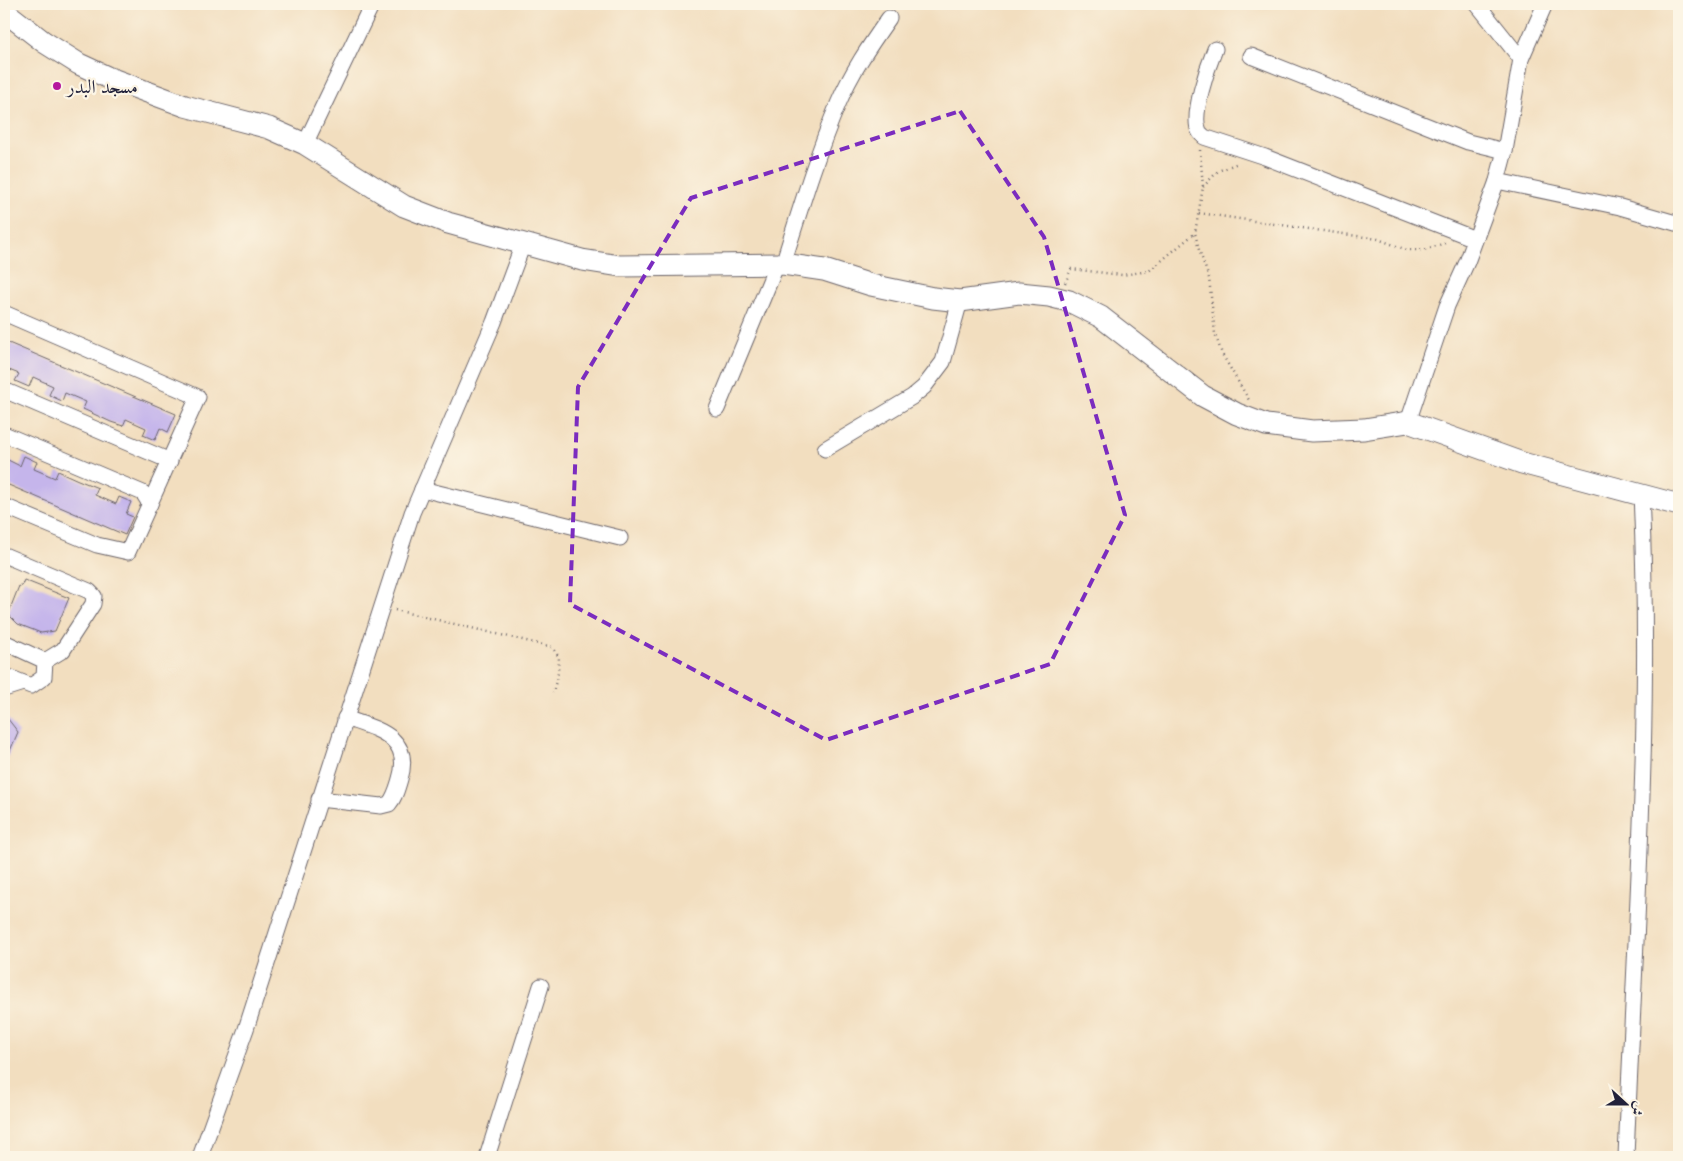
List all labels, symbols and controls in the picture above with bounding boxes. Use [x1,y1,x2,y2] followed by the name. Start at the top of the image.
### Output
[65,74,138,100] place label: مسجد البدر
[51,80,63,92] marker: مسجد البدر
[1600,1078,1650,1128] north arrow
[1626,1099,1649,1118] text: ش

